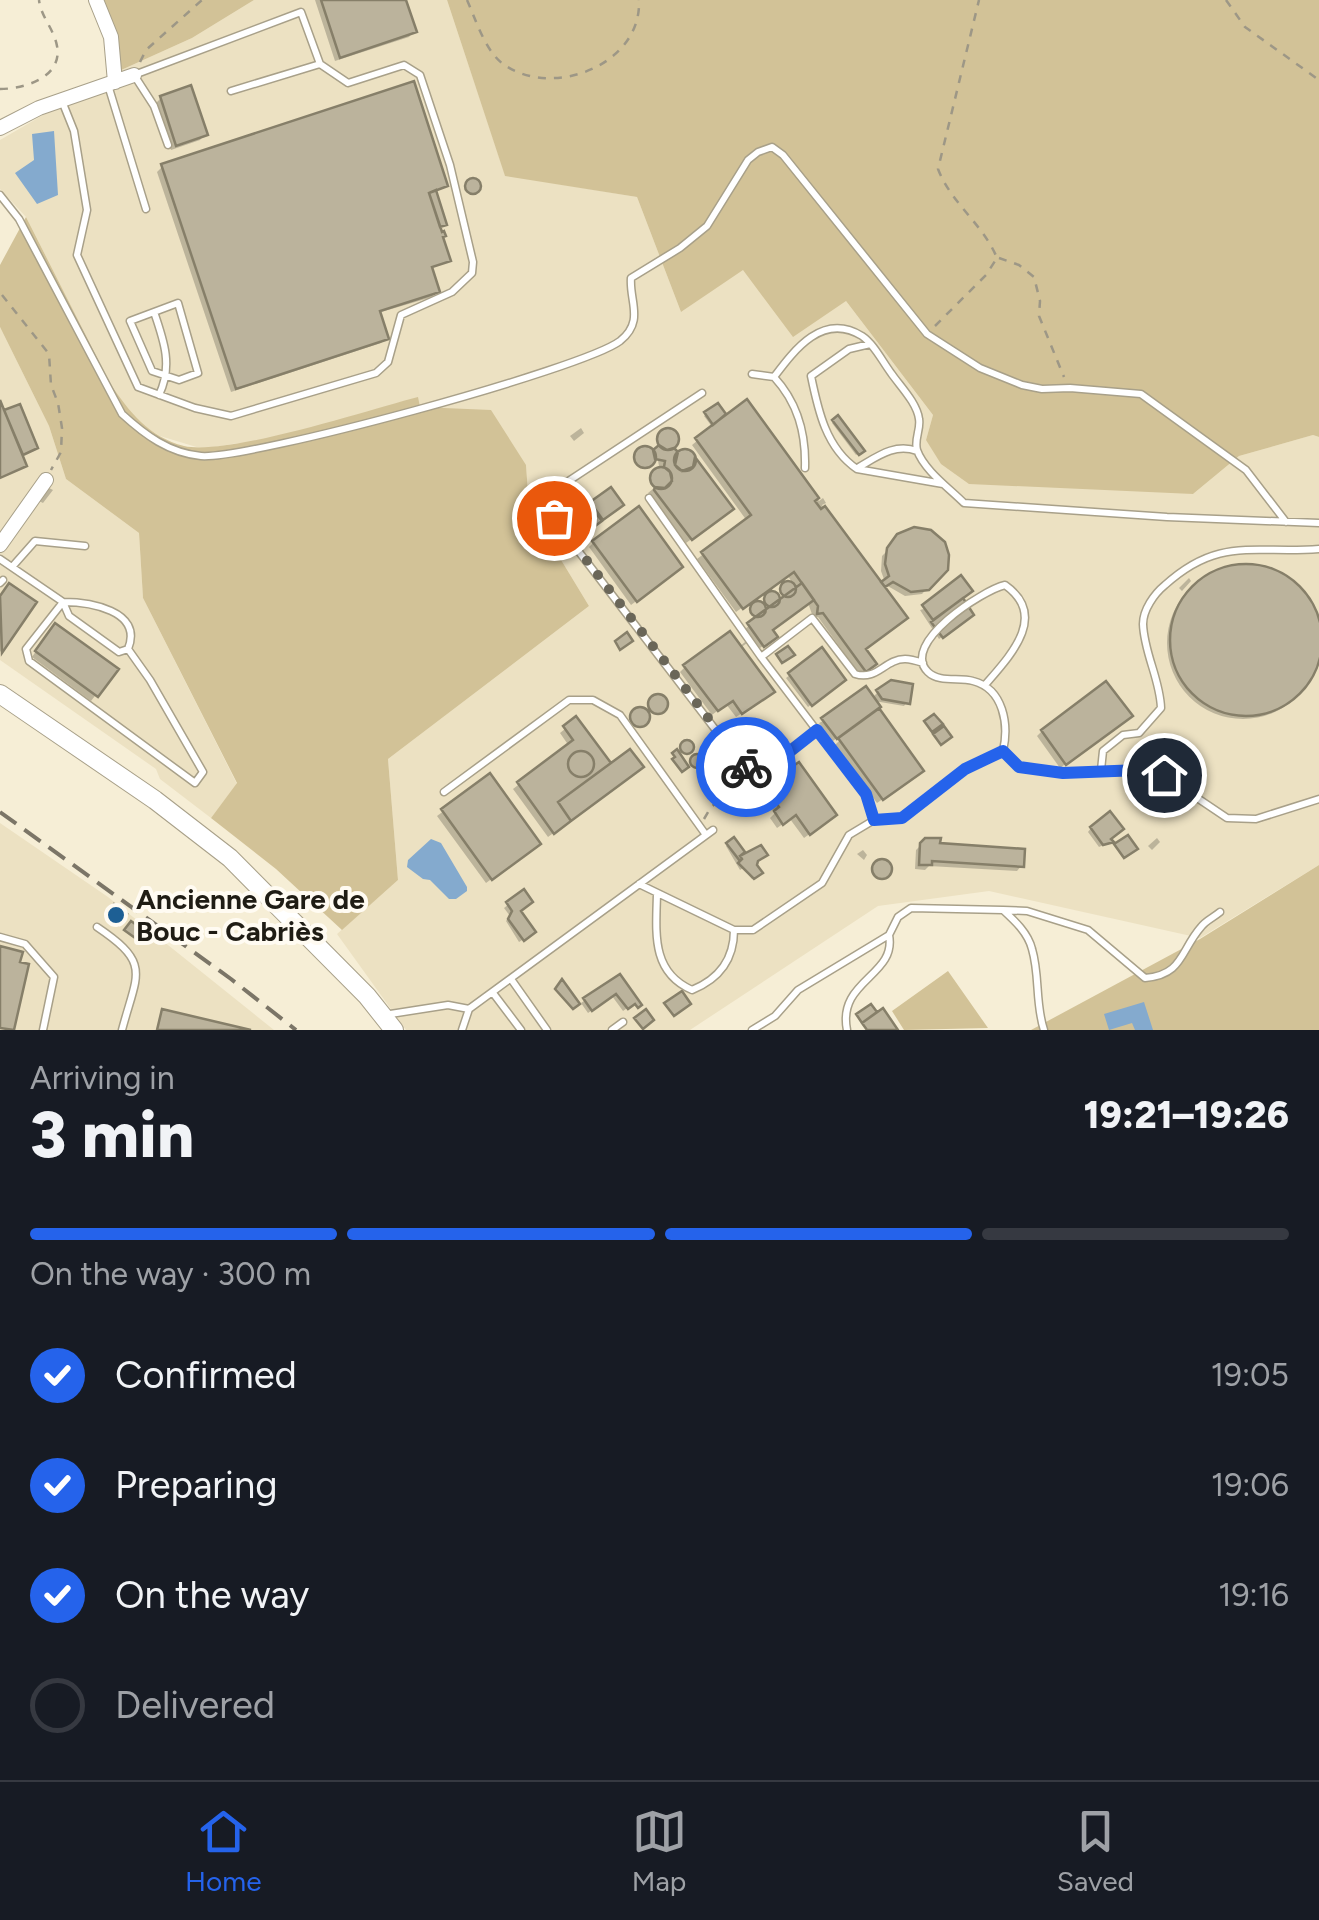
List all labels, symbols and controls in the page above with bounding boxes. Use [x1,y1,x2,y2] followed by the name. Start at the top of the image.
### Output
[512,476,597,561] pin
[527,491,582,546] icon: bag
[696,717,796,817] courier
[1122,733,1207,818] pin
[719,740,774,795] icon: bike
[1137,748,1192,803] icon: home
[136,882,365,948] place label: Ancienne Gare de Bouc - Cabriès
[105,904,127,926] marker: Ancienne Gare de Bouc - Cabriès
[30,1059,175,1097] text: Arriving in
[1083,1092,1289,1138] text: 19:21–19:26
[30,1095,194,1173] text: 3 min
[30,1255,311,1293] text: On the way · 300 m
[30,1348,85,1403] icon: check
[115,1352,297,1398] text: Confirmed
[1211,1356,1289,1394] text: 19:05
[30,1458,85,1513] icon: check
[115,1462,277,1508] text: Preparing
[1211,1466,1289,1504] text: 19:06
[30,1568,85,1623] icon: check
[115,1572,309,1618] text: On the way
[1218,1576,1289,1614] text: 19:16
[115,1682,275,1728] text: Delivered
[185,1804,261,1898] tab: Home
[632,1804,687,1898] tab: Map
[1057,1804,1134,1898] tab: Saved

